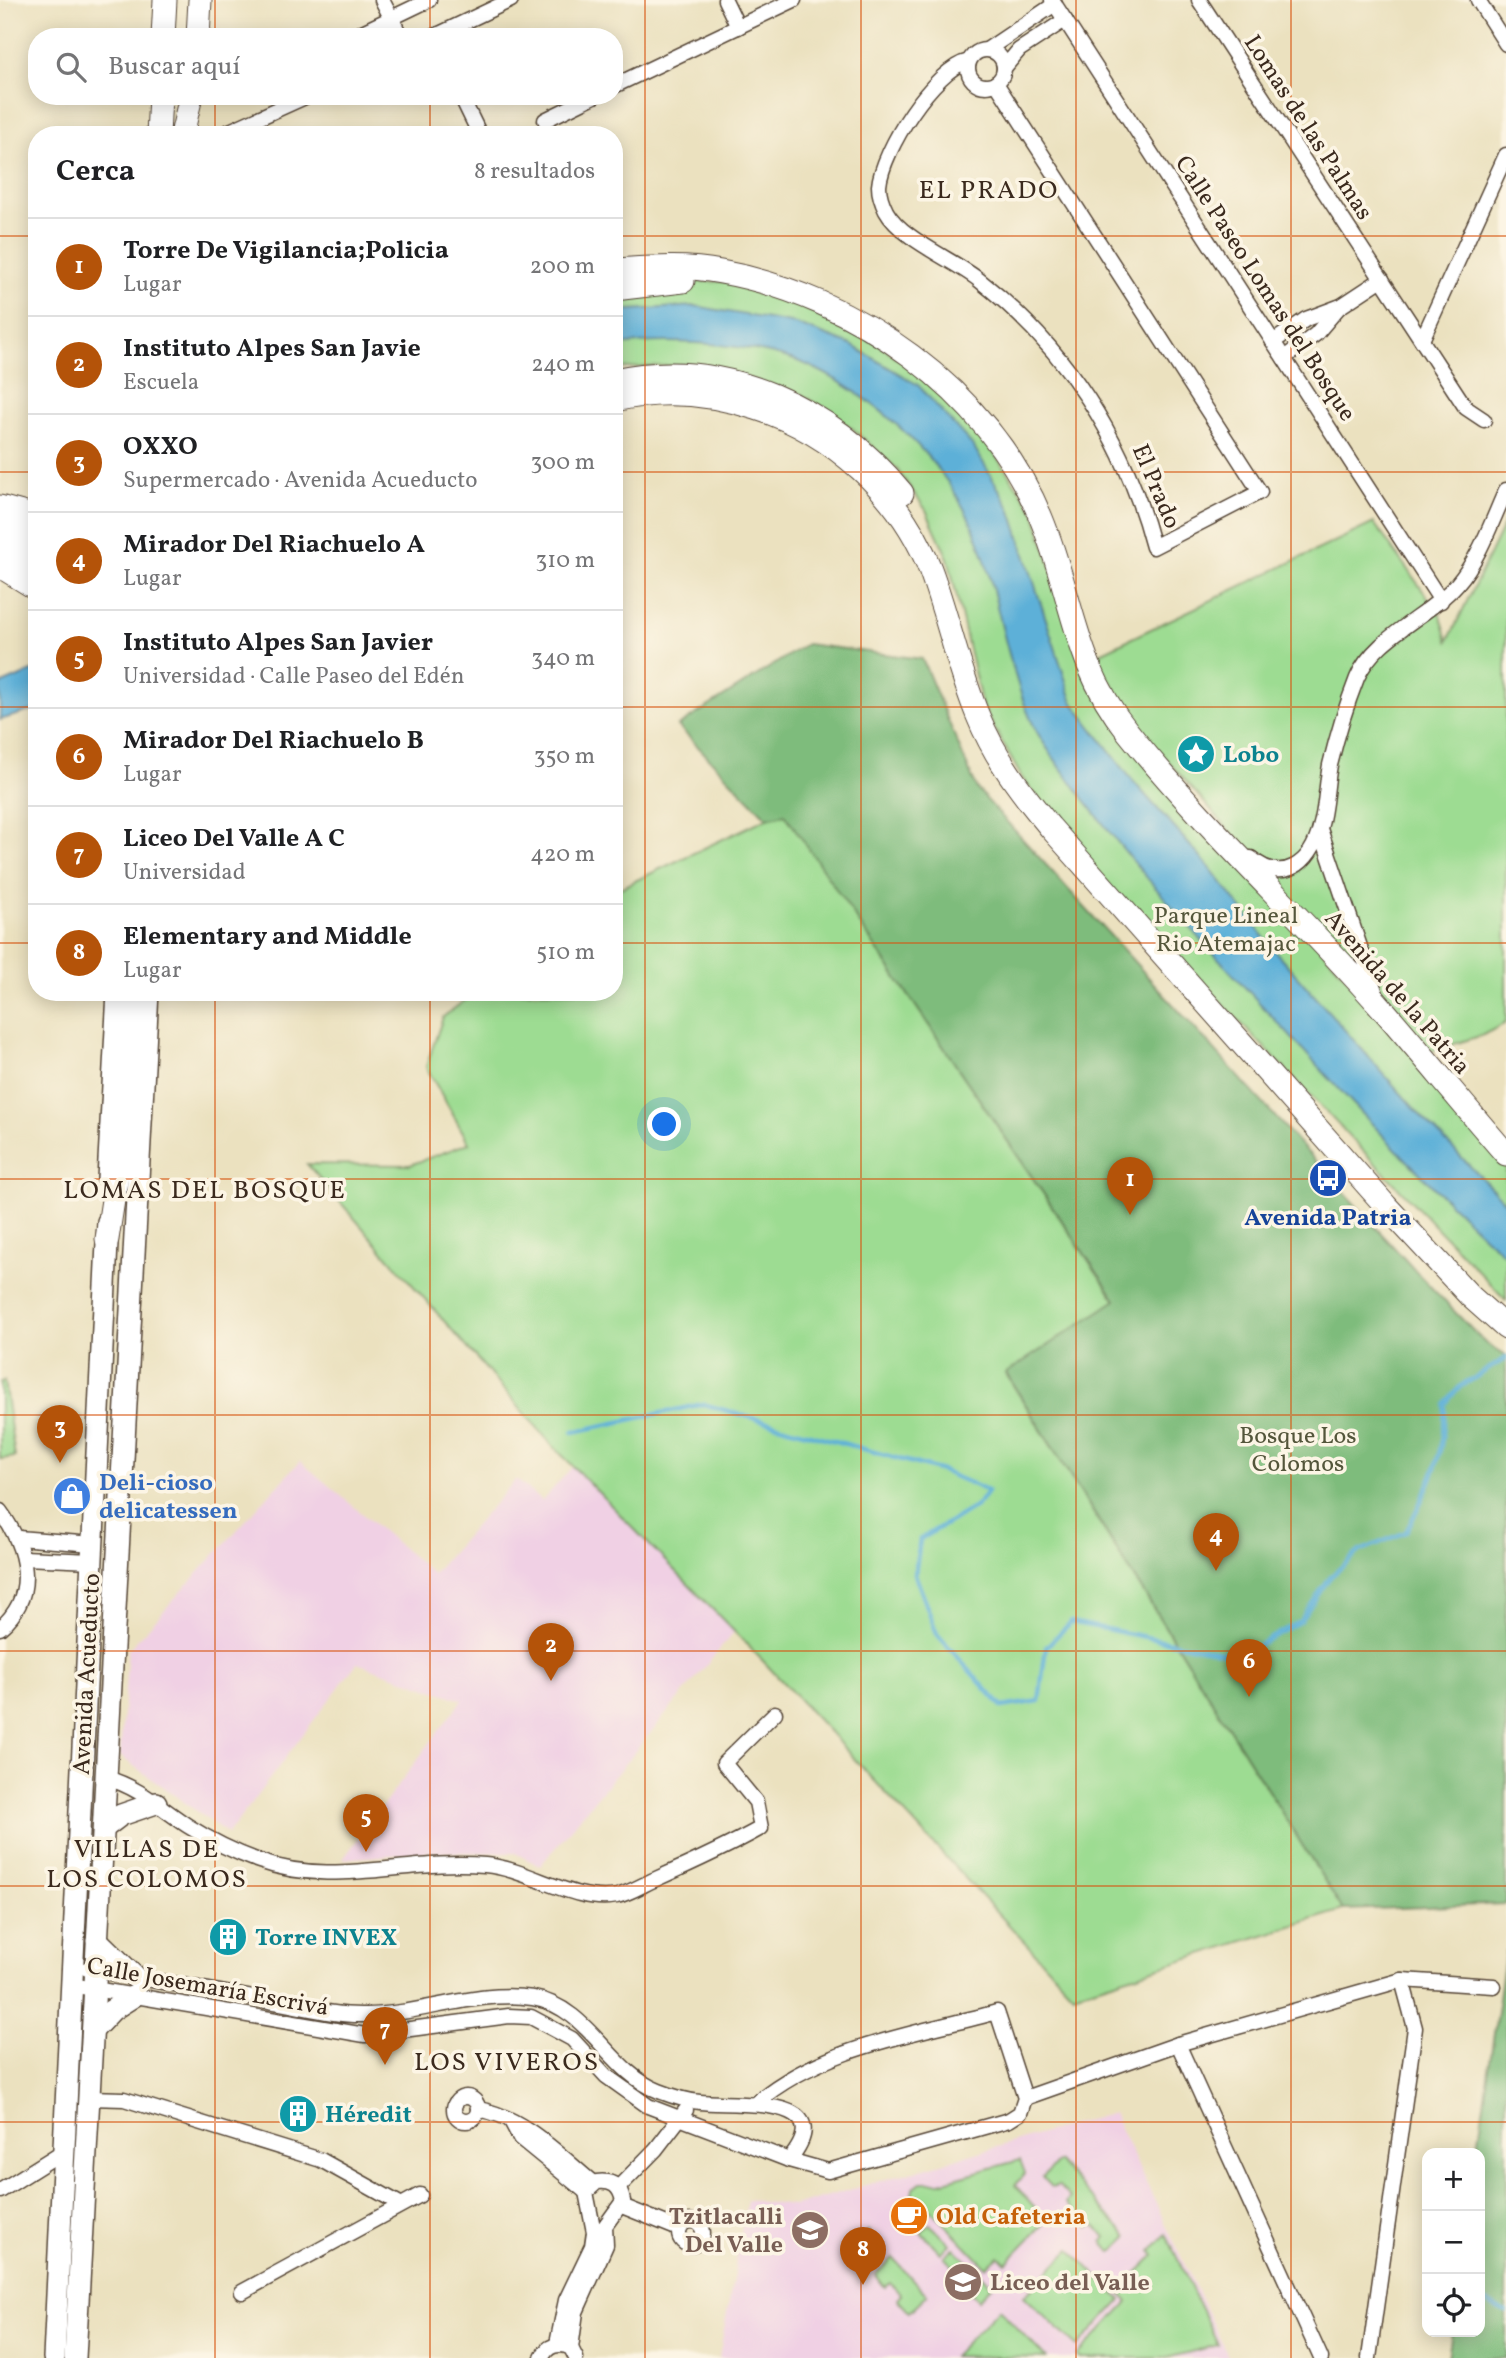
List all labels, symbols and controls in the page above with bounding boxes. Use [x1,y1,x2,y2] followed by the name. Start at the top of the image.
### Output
[28,28,623,105] search box
[1235,29,1380,227] street label: Lomas de las Palmas
[52,48,90,86] icon: search
[108,49,240,85] text: Buscar aquí
[1165,150,1363,429] street label: Calle Paseo Lomas del Bosque
[56,151,135,193] text: Cerca
[474,156,595,188] text: 8 resultados
[919,173,1059,209] district label: EL PRADO
[123,233,449,269] text: Torre De Vigilancia;Policia
[74,251,84,283] text: 1
[530,251,595,283] text: 200 m
[123,269,182,301] text: Lugar
[123,331,421,367] text: Instituto Alpes San Javie
[73,349,85,381] text: 2
[531,349,595,381] text: 240 m
[123,367,199,399] text: Escuela
[123,429,198,465] text: OXXO
[1122,439,1188,534] street label: El Prado
[73,447,85,479] text: 3
[531,447,595,479] text: 300 m
[123,465,477,497] text: Supermercado · Avenida Acueducto
[123,527,425,563] text: Mirador Del Riachuelo A
[72,545,86,577] text: 4
[535,545,595,577] text: 310 m
[123,563,182,595] text: Lugar
[123,625,433,661] text: Instituto Alpes San Javier
[73,643,85,675] text: 5
[531,643,595,675] text: 340 m
[123,661,464,693] text: Universidad · Calle Paseo del Edén
[123,723,424,759] text: Mirador Del Riachuelo B
[1175,733,1217,775] place icon: Lobo
[1223,739,1279,773] place label: Lobo
[73,741,85,773] text: 6
[534,741,595,773] text: 350 m
[123,759,182,791] text: Lugar
[123,821,345,857] text: Liceo Del Valle A C
[74,839,85,871] text: 7
[530,839,595,871] text: 420 m
[123,857,246,889] text: Universidad
[1154,900,1298,962] park label: Parque Lineal Rio Atemajac
[1315,904,1478,1083] street label: Avenida de la Patria
[123,919,412,955] text: Elementary and Middle
[73,937,85,969] text: 8
[536,937,595,969] text: 510 m
[123,955,182,987] text: Lugar
[647,1107,681,1141] your location
[1107,1157,1153,1215] pin: 1
[1307,1157,1349,1199] bus stop icon: Avenida Patria
[63,1173,347,1209] district label: LOMAS DEL BOSQUE
[1244,1202,1412,1236] place label: Avenida Patria
[37,1405,83,1463] pin: 3
[1239,1420,1357,1482] park label: Bosque Los Colomos
[99,1467,238,1529] place label: Deli-cioso delicatessen
[51,1475,93,1517] shop icon: Deli-cioso delicatessen
[1193,1513,1239,1571] pin: 4
[66,1572,110,1776] street label: Avenida Acueducto
[528,1623,574,1681] pin: 2
[1226,1639,1272,1697] pin: 6
[343,1794,389,1852] pin: 5
[46,1832,248,1898] district label: VILLAS DE LOS COLOMOS
[207,1916,249,1958] building icon: Torre INVEX
[255,1922,397,1956] place label: Torre INVEX
[84,1950,331,2026] street label: Calle Josemaría Escrivá
[362,2007,408,2065] pin: 7
[414,2045,600,2081] district label: LOS VIVEROS
[277,2093,319,2135] building icon: Héredit
[325,2099,412,2133] place label: Héredit
[1422,2148,1485,2337] map controls
[1422,2148,1485,2211] button: +
[888,2195,930,2237] cafe icon: Old Cafeteria
[669,2201,783,2263] place label: Tzitlacalli Del Valle
[936,2201,1086,2235] place label: Old Cafeteria
[789,2209,831,2251] school or university icon: Tzitlacalli Del Valle
[1422,2211,1485,2274] button: −
[840,2227,886,2285] pin: 8
[942,2261,984,2303] school or university icon: Liceo del Valle
[990,2267,1150,2301] place label: Liceo del Valle
[1422,2274,1485,2337] button: locate

